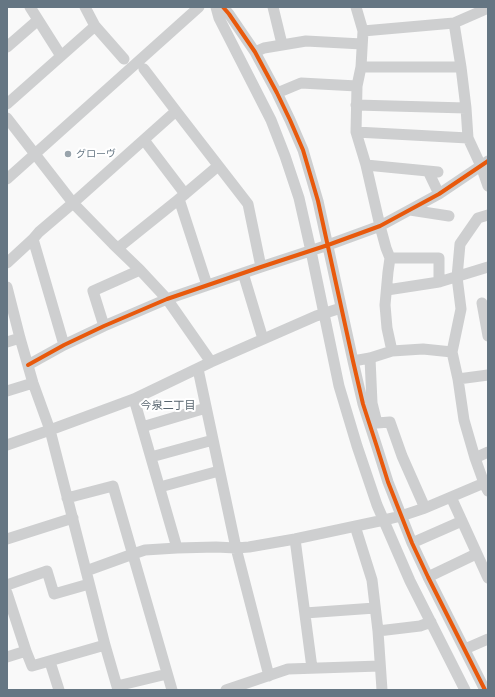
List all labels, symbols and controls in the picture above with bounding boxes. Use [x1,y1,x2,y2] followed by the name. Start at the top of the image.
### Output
[76,148,116,160] place label: グローヴ
[63,149,73,159] marker: グローヴ
[141,399,195,413] district label: 今泉二丁目

